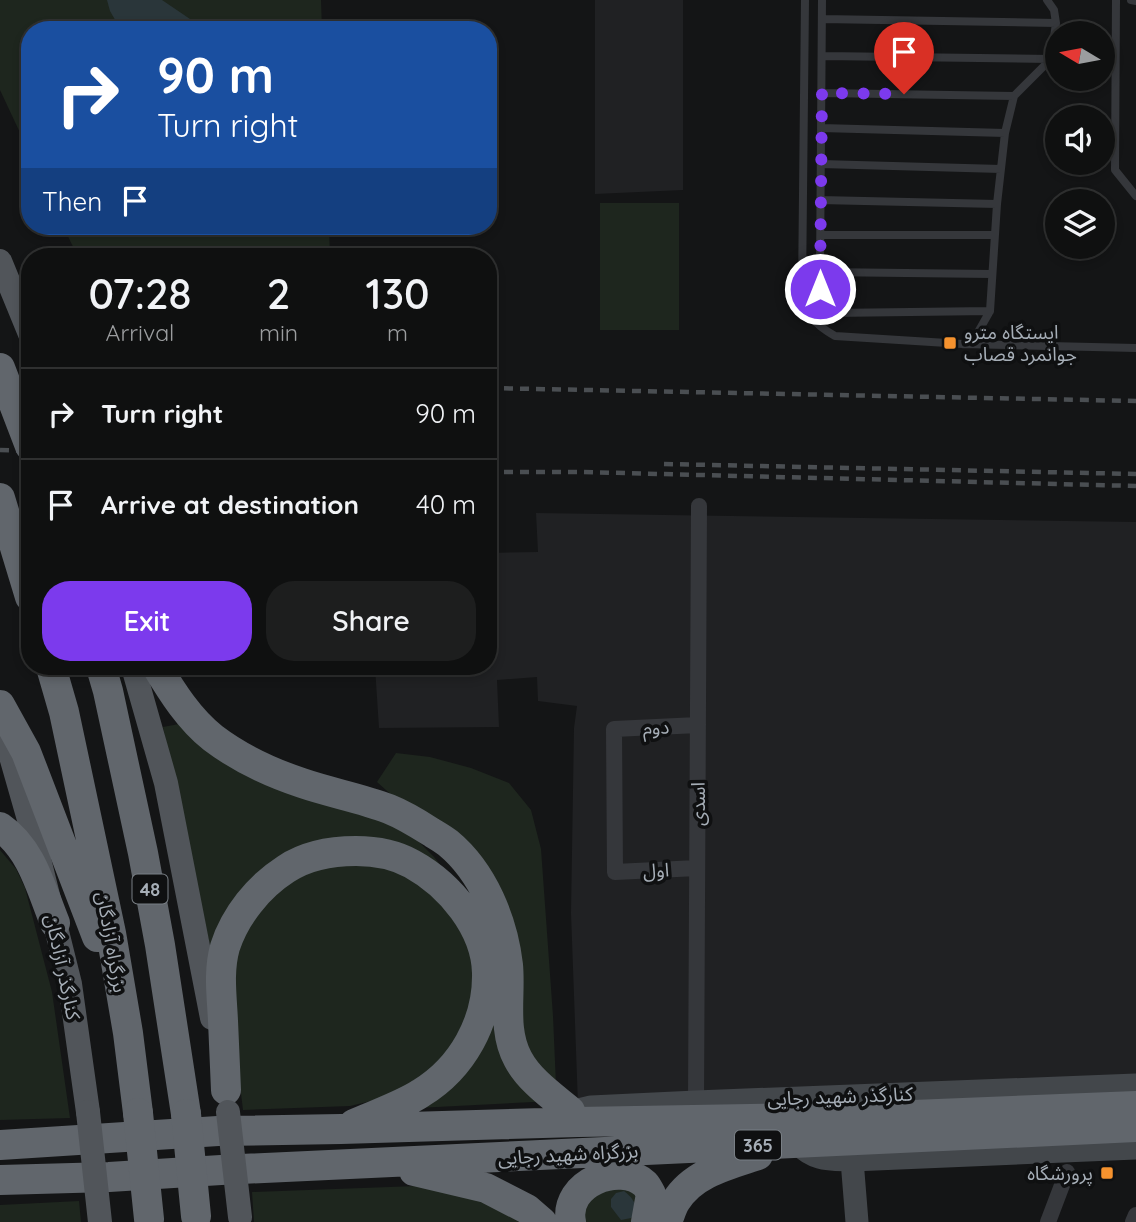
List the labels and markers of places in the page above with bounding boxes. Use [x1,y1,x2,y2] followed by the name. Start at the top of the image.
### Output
[874,22,934,94] pin
[964,320,1077,366] place label: ایستگاه مترو جوانمرد قصاب
[942,335,958,351] marker: ایستگاه مترو جوانمرد قصاب
[1027,1161,1093,1186] place label: پرورشگاه
[1099,1165,1115,1181] marker: پرورشگاه

